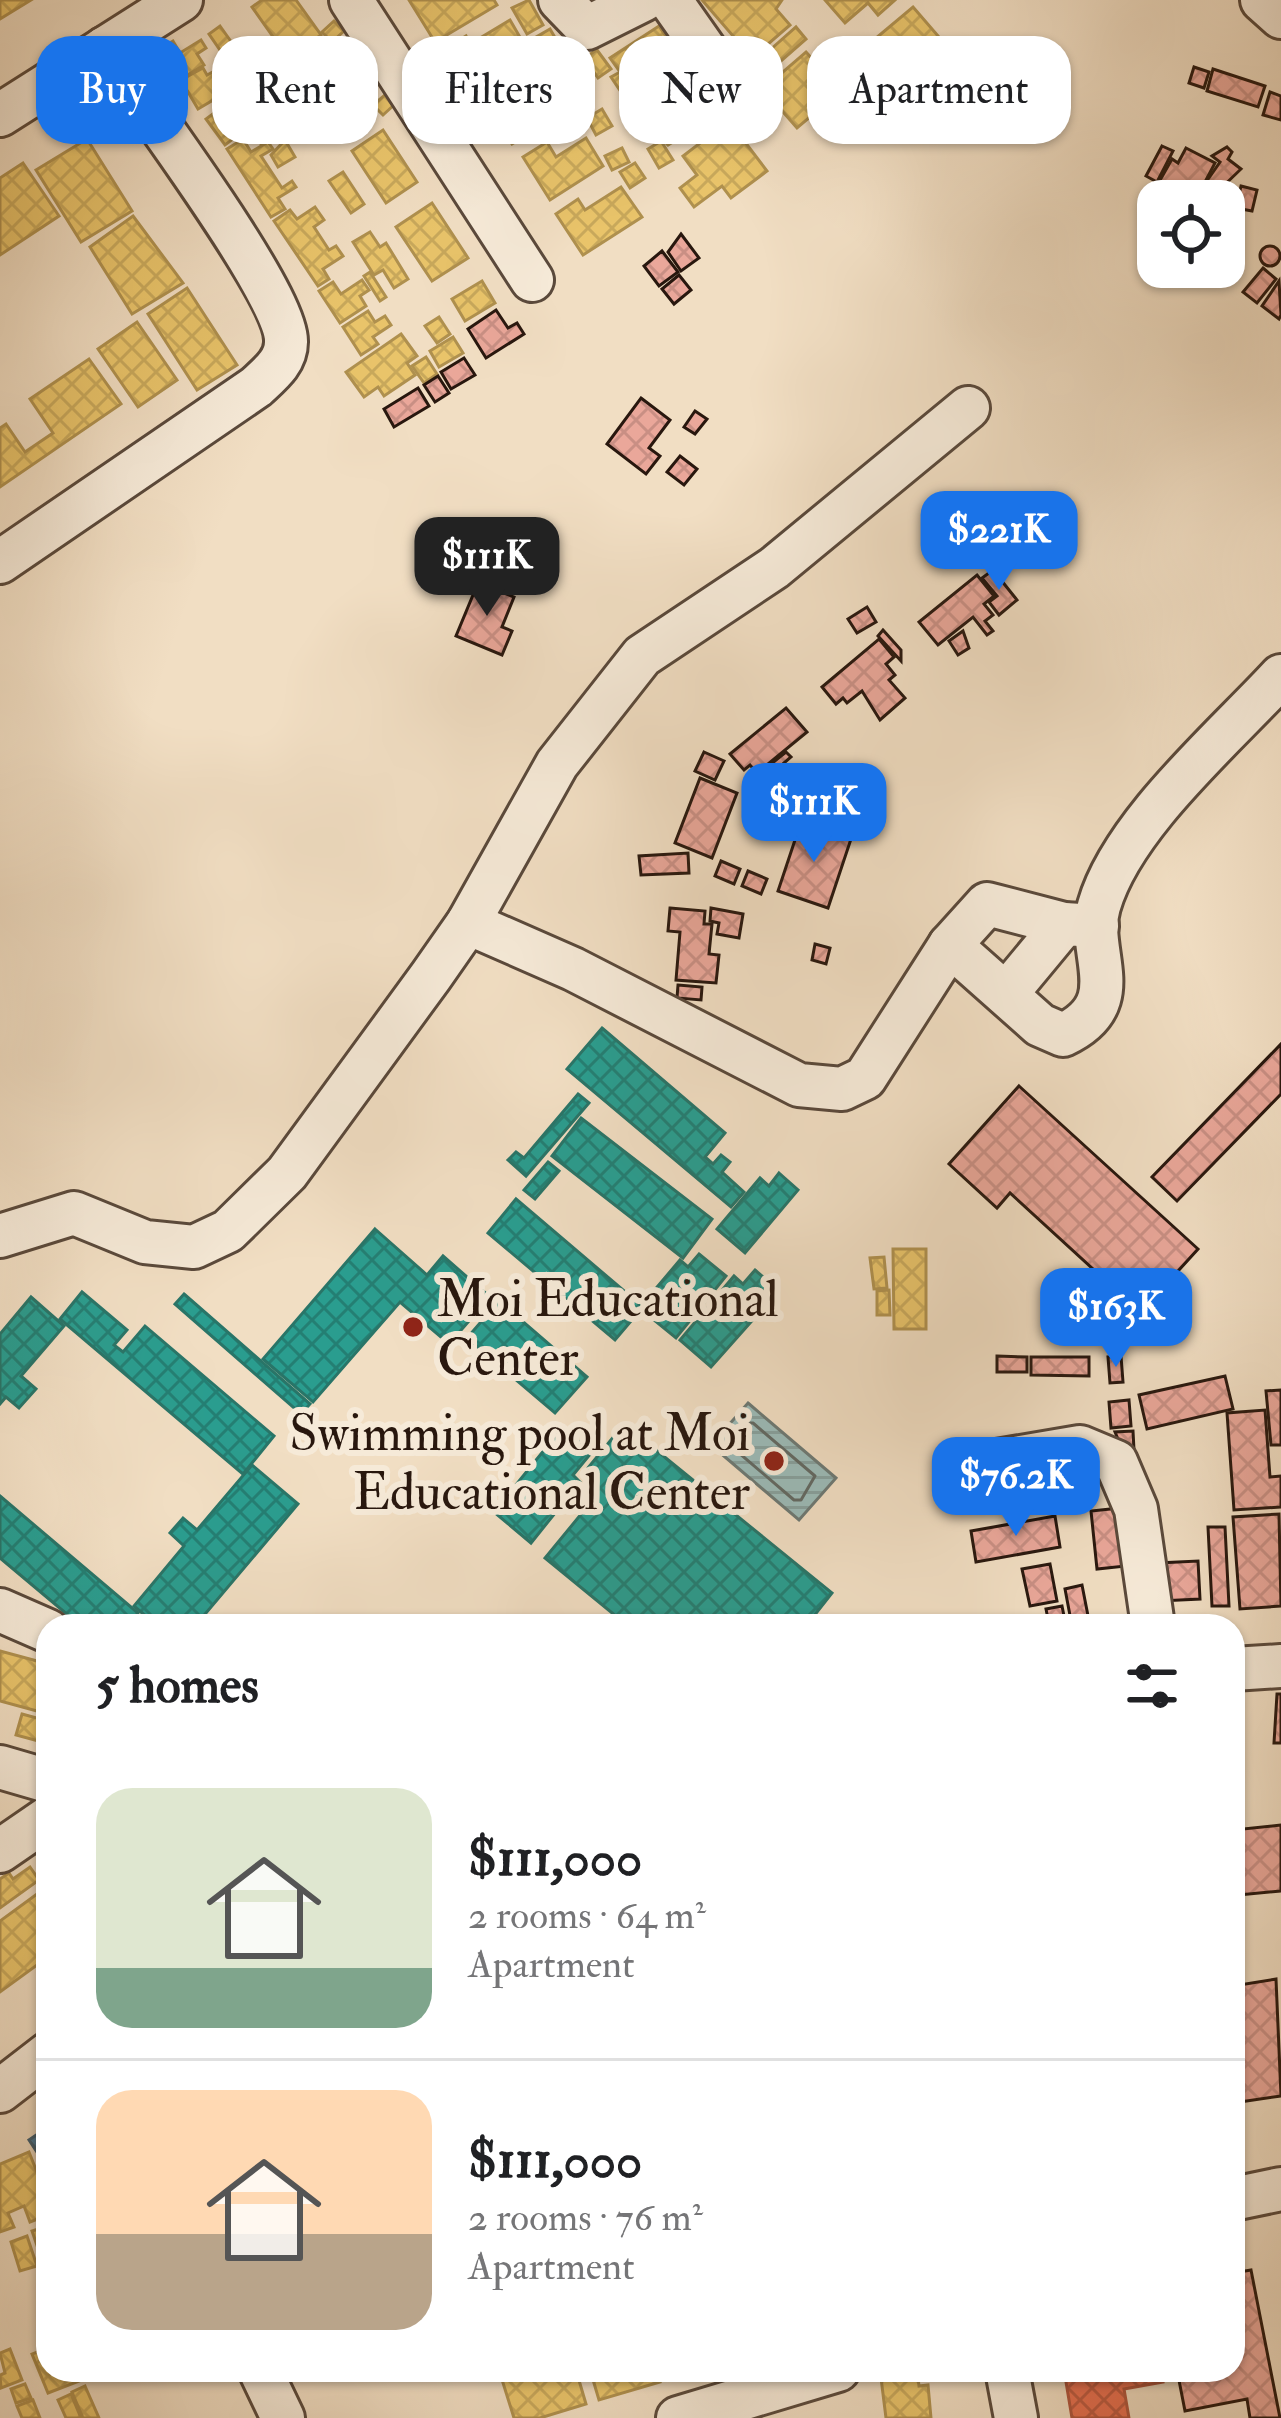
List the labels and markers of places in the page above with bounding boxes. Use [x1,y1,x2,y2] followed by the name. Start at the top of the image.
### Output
[915,491,1083,593] pin: $221K
[403,517,571,619] pin: $111K
[730,763,898,865] pin: $111K
[437,1268,779,1391] place label: Moi Educational Center
[1032,1268,1200,1370] pin: $163K
[400,1314,426,1340] marker: Moi Educational Center
[289,1402,750,1525] place label: Swimming pool at Moi Educational Center
[918,1437,1114,1539] pin: $76.2K
[761,1448,787,1474] marker: Swimming pool at Moi Educational Center

